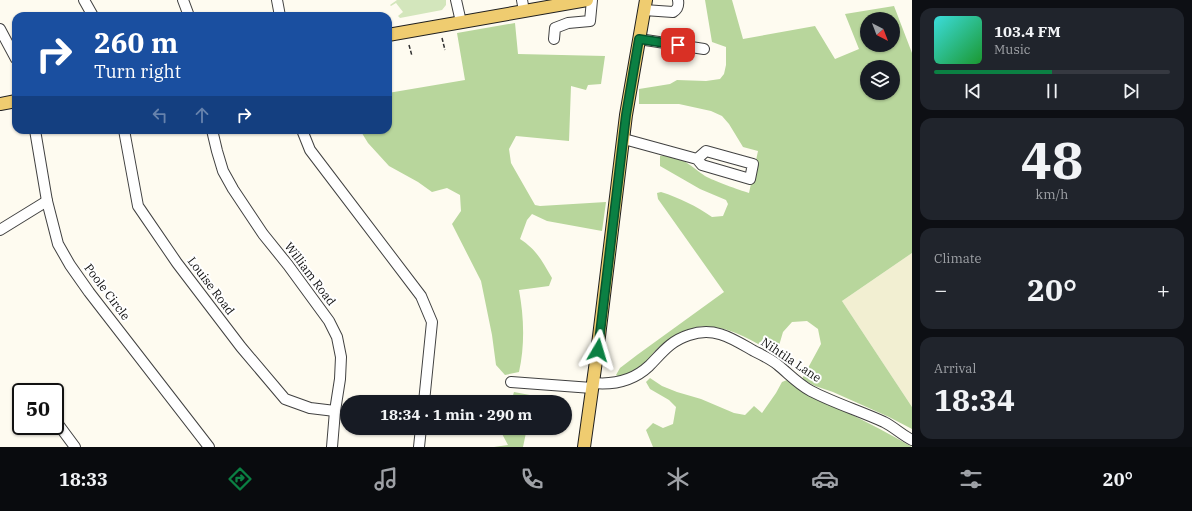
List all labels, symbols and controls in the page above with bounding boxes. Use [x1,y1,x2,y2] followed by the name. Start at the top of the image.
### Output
[860,12,900,52] north arrow
[860,12,900,100] map controls
[994,22,1061,41] text: 103.4 FM
[94,24,178,61] text: 260 m
[28,28,80,80] icon: right
[661,28,695,62] pin
[667,34,689,56] icon: arrive
[994,41,1031,58] text: Music
[94,60,181,83] text: Turn right
[860,60,900,100] button: layers
[962,80,984,102] icon: previous
[1041,80,1063,102] icon: pause
[1120,80,1142,102] icon: next
[149,104,171,126] icon: left
[191,104,213,126] icon: ahead
[233,104,255,126] icon: right
[1021,126,1083,193] text: 48
[1036,186,1068,203] text: km/h
[282,239,339,308] street label: William Road
[934,250,981,267] text: Climate
[185,254,238,318] street label: Louise Road
[81,260,134,323] street label: Poole Circle
[1027,270,1077,309] text: 20°
[934,275,947,304] text: −
[1157,275,1170,304] text: +
[577,329,619,371] position arrow
[758,334,824,385] street label: Nihtila Lane
[934,360,976,377] text: Arrival
[934,380,1015,419] text: 18:34
[12,383,64,435] speed limit sign: 50
[380,405,532,424] text: 18:34 · 1 min · 290 m
[226,465,254,493] icon: directions
[372,465,400,493] icon: music
[518,465,546,493] icon: phone
[664,465,692,493] icon: climate
[811,465,839,493] icon: car
[957,465,985,493] icon: filters
[59,468,108,491] text: 18:33
[1103,468,1133,491] text: 20°

